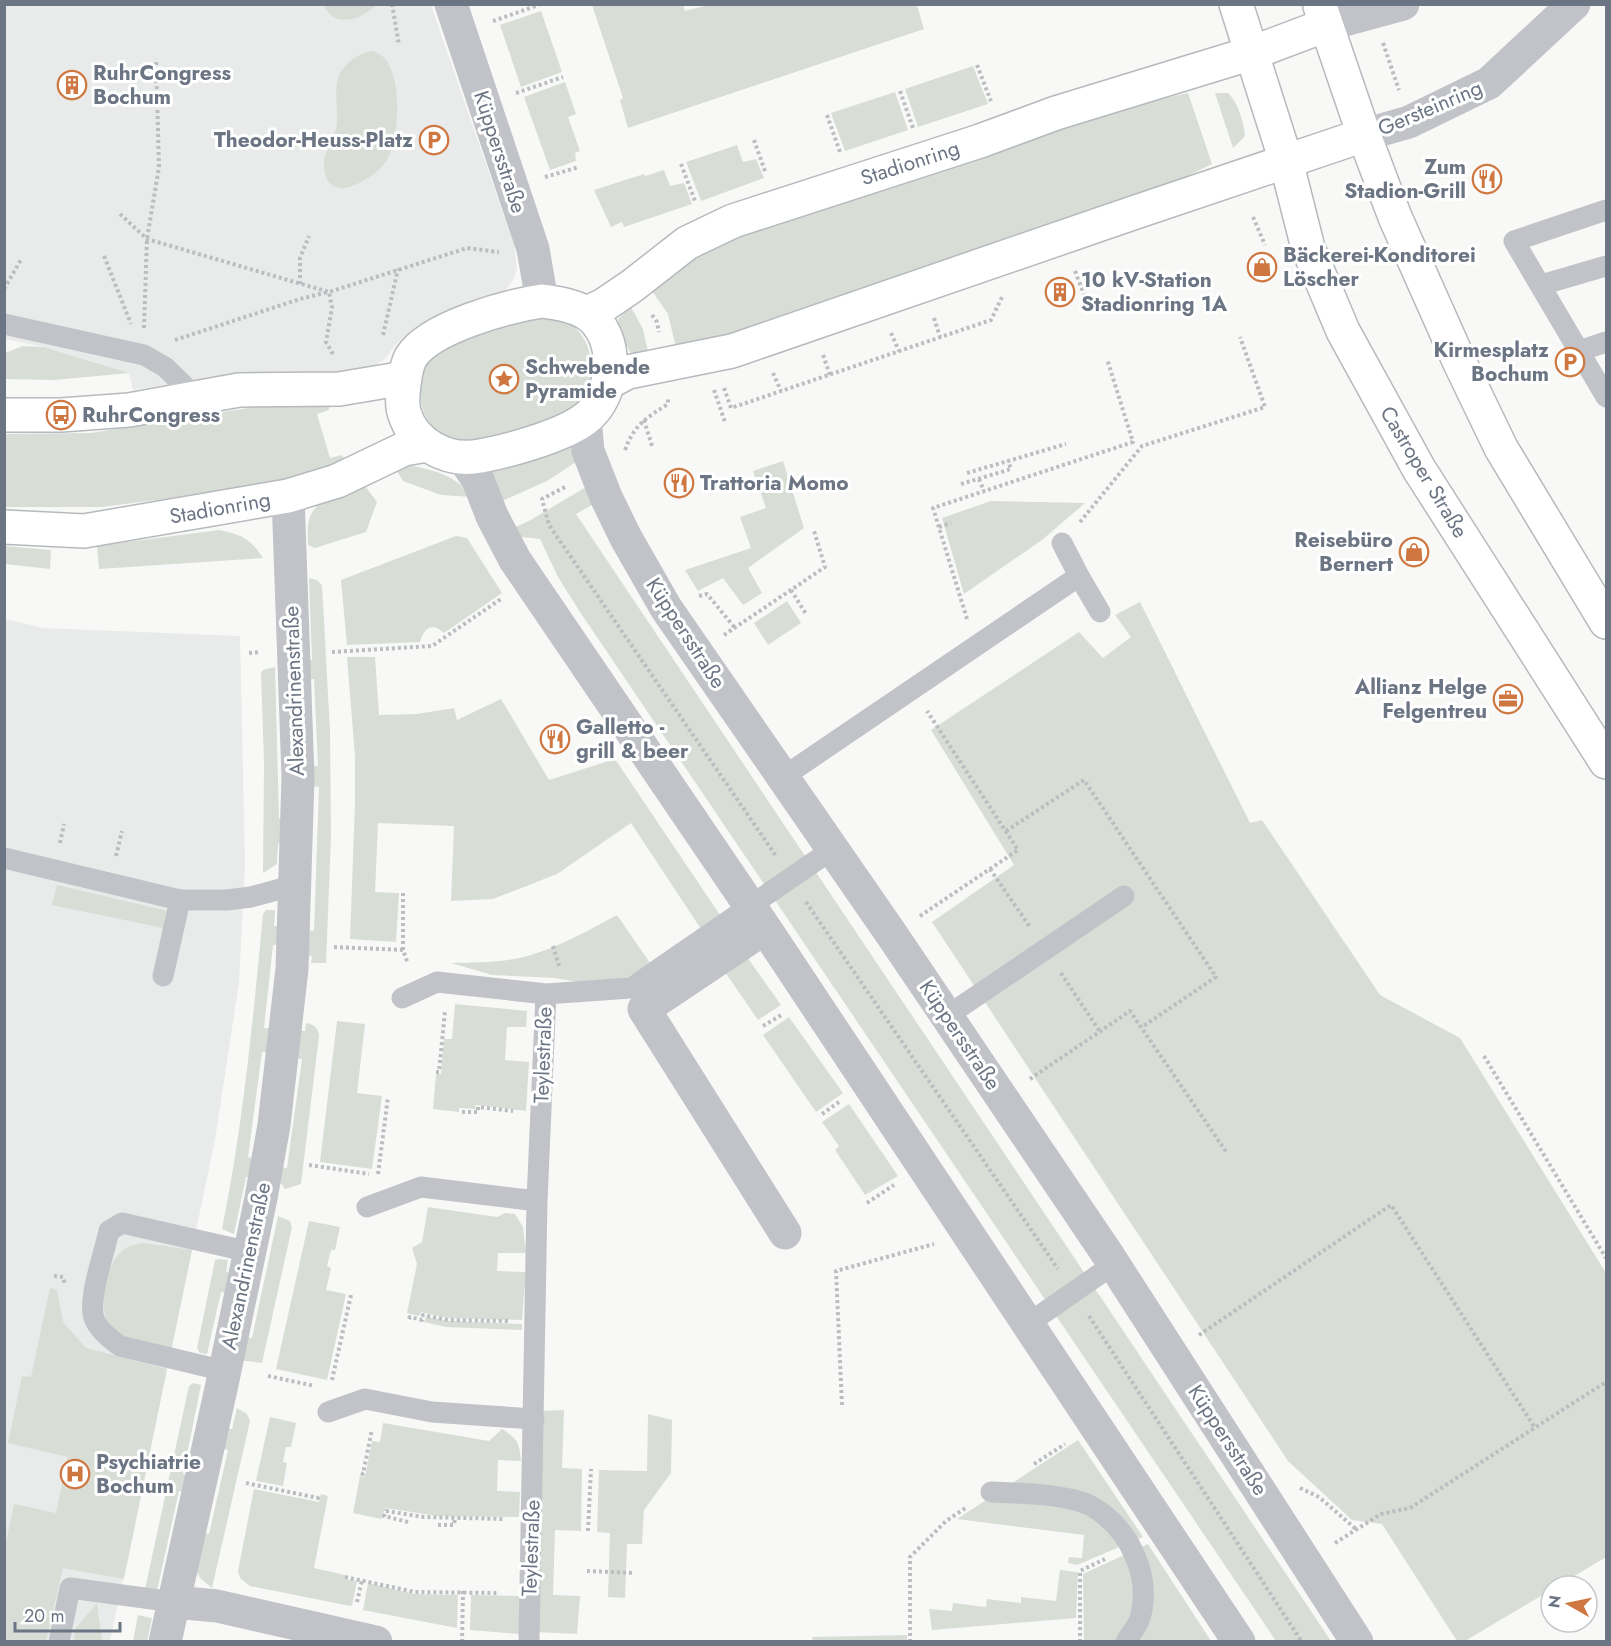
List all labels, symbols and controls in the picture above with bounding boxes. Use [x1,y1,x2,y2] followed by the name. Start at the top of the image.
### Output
[93,58,231,112] place label: RuhrCongress Bochum
[56,69,88,101] building icon: RuhrCongress Bochum
[1373,73,1487,143] street label: Gersteinring
[466,87,534,217] street label: Küppersstraße
[418,124,450,156] parking icon: Theodor-Heuss-Platz
[214,125,413,155] place label: Theodor-Heuss-Platz
[857,133,963,193] street label: Stadionring
[1344,152,1466,206] place label: Zum Stadion-Grill
[1471,163,1503,195] restaurant icon: Zum Stadion-Grill
[1283,240,1476,294] place label: Bäckerei-Konditorei Löscher
[1246,251,1278,283] shop icon: Bäckerei-Konditorei Löscher
[1081,265,1228,319] place label: 10 kV-Station Stadionring 1A
[1044,276,1076,308] building icon: 10 kV-Station Stadionring 1A
[1433,335,1549,389] place label: Kirmesplatz Bochum
[1554,346,1586,378] parking icon: Kirmesplatz Bochum
[525,352,650,406] place label: Schwebende Pyramide
[488,363,520,395] place icon: Schwebende Pyramide
[45,399,77,431] bus stop icon: RuhrCongress
[82,400,220,430] place label: RuhrCongress
[1373,400,1475,544] street label: Castroper Straße
[663,467,695,499] restaurant icon: Trattoria Momo
[700,468,849,498] place label: Trattoria Momo
[167,484,273,532] street label: Stadionring
[1294,525,1393,579] place label: Reisebüro Bernert
[1398,536,1430,568] shop icon: Reisebüro Bernert
[639,572,733,694] street label: Küppersstraße
[276,605,312,777] street label: Alexandrinenstraße
[1354,672,1487,726] place label: Allianz Helge Felgentreu
[1492,683,1524,715] office icon: Allianz Helge Felgentreu
[576,712,689,766] place label: Galletto - grill & beer
[539,723,571,755] restaurant icon: Galletto - grill & beer
[912,974,1008,1096] street label: Küppersstraße
[526,1006,560,1104] street label: Teylestraße
[214,1180,278,1352] street label: Alexandrinenstraße
[1181,1379,1275,1501] street label: Küppersstraße
[96,1447,201,1501] place label: Psychiatrie Bochum
[59,1458,91,1490] hospital icon: Psychiatrie Bochum
[514,1499,548,1597] street label: Teylestraße
[1539,1574,1599,1634] north arrow
[1542,1594,1567,1610] text: N
[15,1595,120,1633] scale bar
[24,1603,64,1629] text: 20 m

